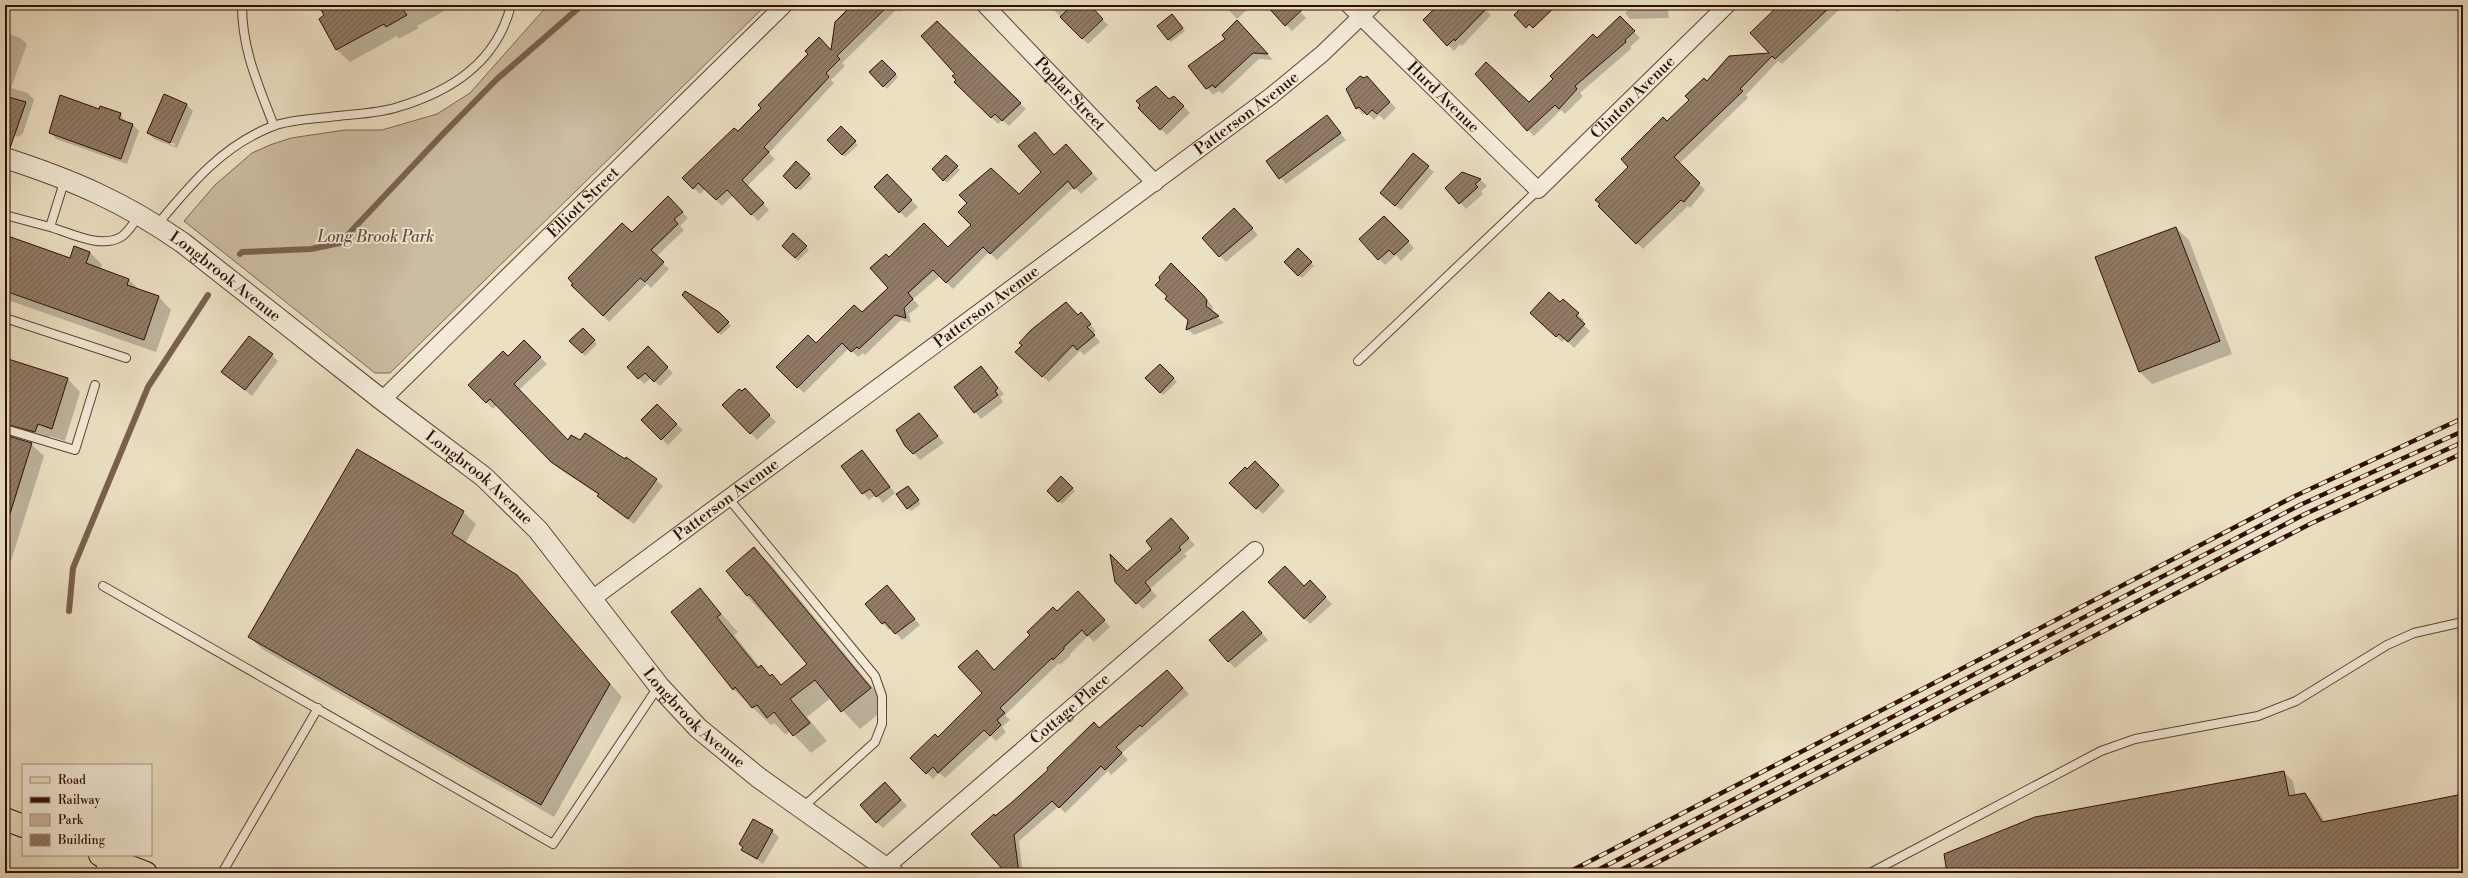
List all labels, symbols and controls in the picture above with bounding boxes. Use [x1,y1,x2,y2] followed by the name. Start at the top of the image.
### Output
[1586,51,1679,143] street label: Clinton Avenue
[1030,53,1110,135] street label: Poplar Street
[1403,57,1484,137] street label: Hurd Avenue
[1190,67,1303,159] street label: Patterson Avenue
[543,162,624,242] street label: Elliott Street
[166,227,285,326] street label: Longbrook Avenue
[317,227,434,247] park label: Long Brook Park
[930,261,1043,352] street label: Patterson Avenue
[421,426,537,529] street label: Longbrook Avenue
[670,454,783,545] street label: Patterson Avenue
[639,664,749,773] street label: Longbrook Avenue
[1026,669,1114,749] street label: Cottage Place
[22,764,152,856] legend
[58,773,86,788] text: Road
[58,793,100,808] text: Railway
[58,813,84,828] text: Park
[57,833,106,848] text: Building

